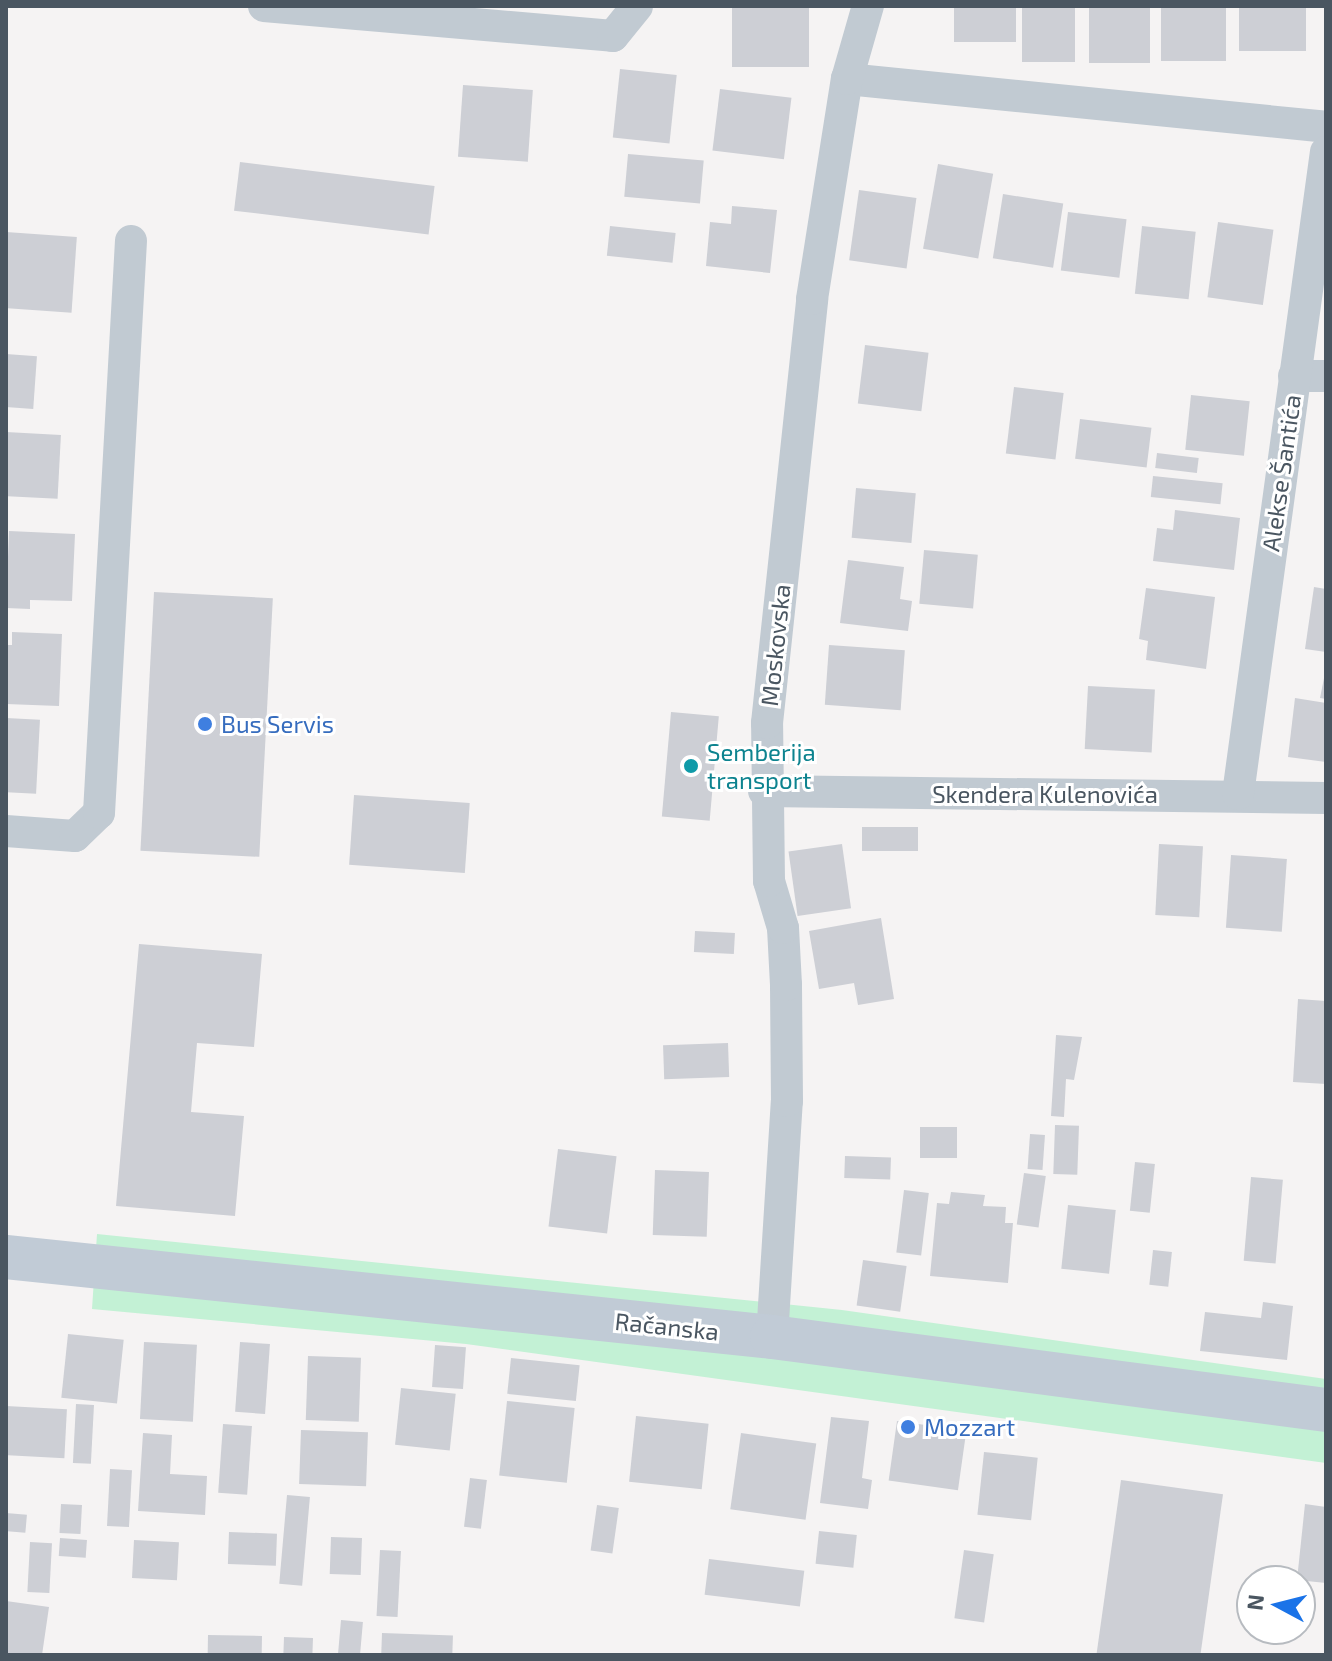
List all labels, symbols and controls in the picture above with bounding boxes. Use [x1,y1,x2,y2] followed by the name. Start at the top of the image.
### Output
[1256,393,1306,553] street label: Alekse Šantića
[754,583,796,707] street label: Moskovska
[221,710,334,738] place label: Bus Servis
[196,715,214,733] marker: Bus Servis
[707,738,816,794] place label: Semberija transport
[682,757,700,775] marker: Semberija transport
[932,780,1158,808] street label: Skendera Kulenovića
[614,1306,720,1346] street label: Račanska
[924,1413,1015,1441] place label: Mozzart
[899,1418,917,1436] marker: Mozzart
[1236,1565,1316,1645] north arrow
[1240,1593,1268,1612] text: N

